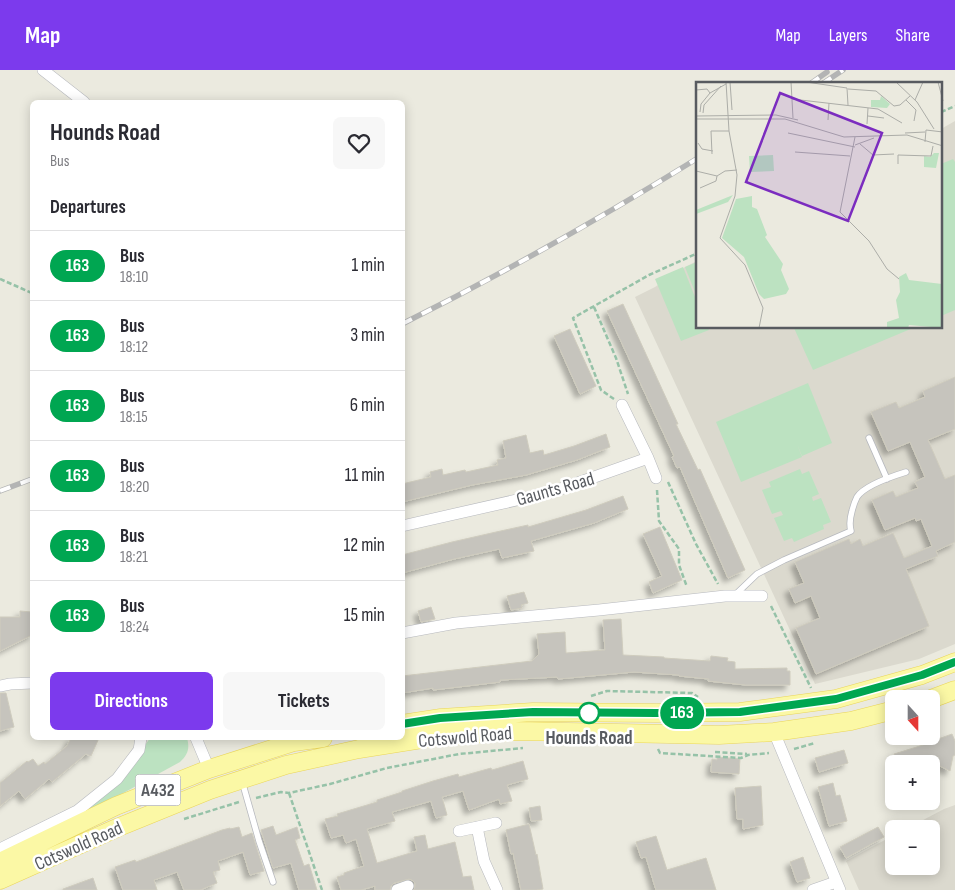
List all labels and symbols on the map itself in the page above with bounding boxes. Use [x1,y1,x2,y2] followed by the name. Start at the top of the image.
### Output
[696,82,942,329] inset map
[514,467,597,512] street label: Gaunts Road
[885,690,940,745] north arrow
[653,697,711,729] line badge: 163
[578,702,600,724] marker: Hounds Road
[417,722,513,753] street label: Cotswold Road
[545,727,633,750] place label: Hounds Road
[136,774,180,806] road number: A432
[31,817,126,876] street label: Cotswold Road

